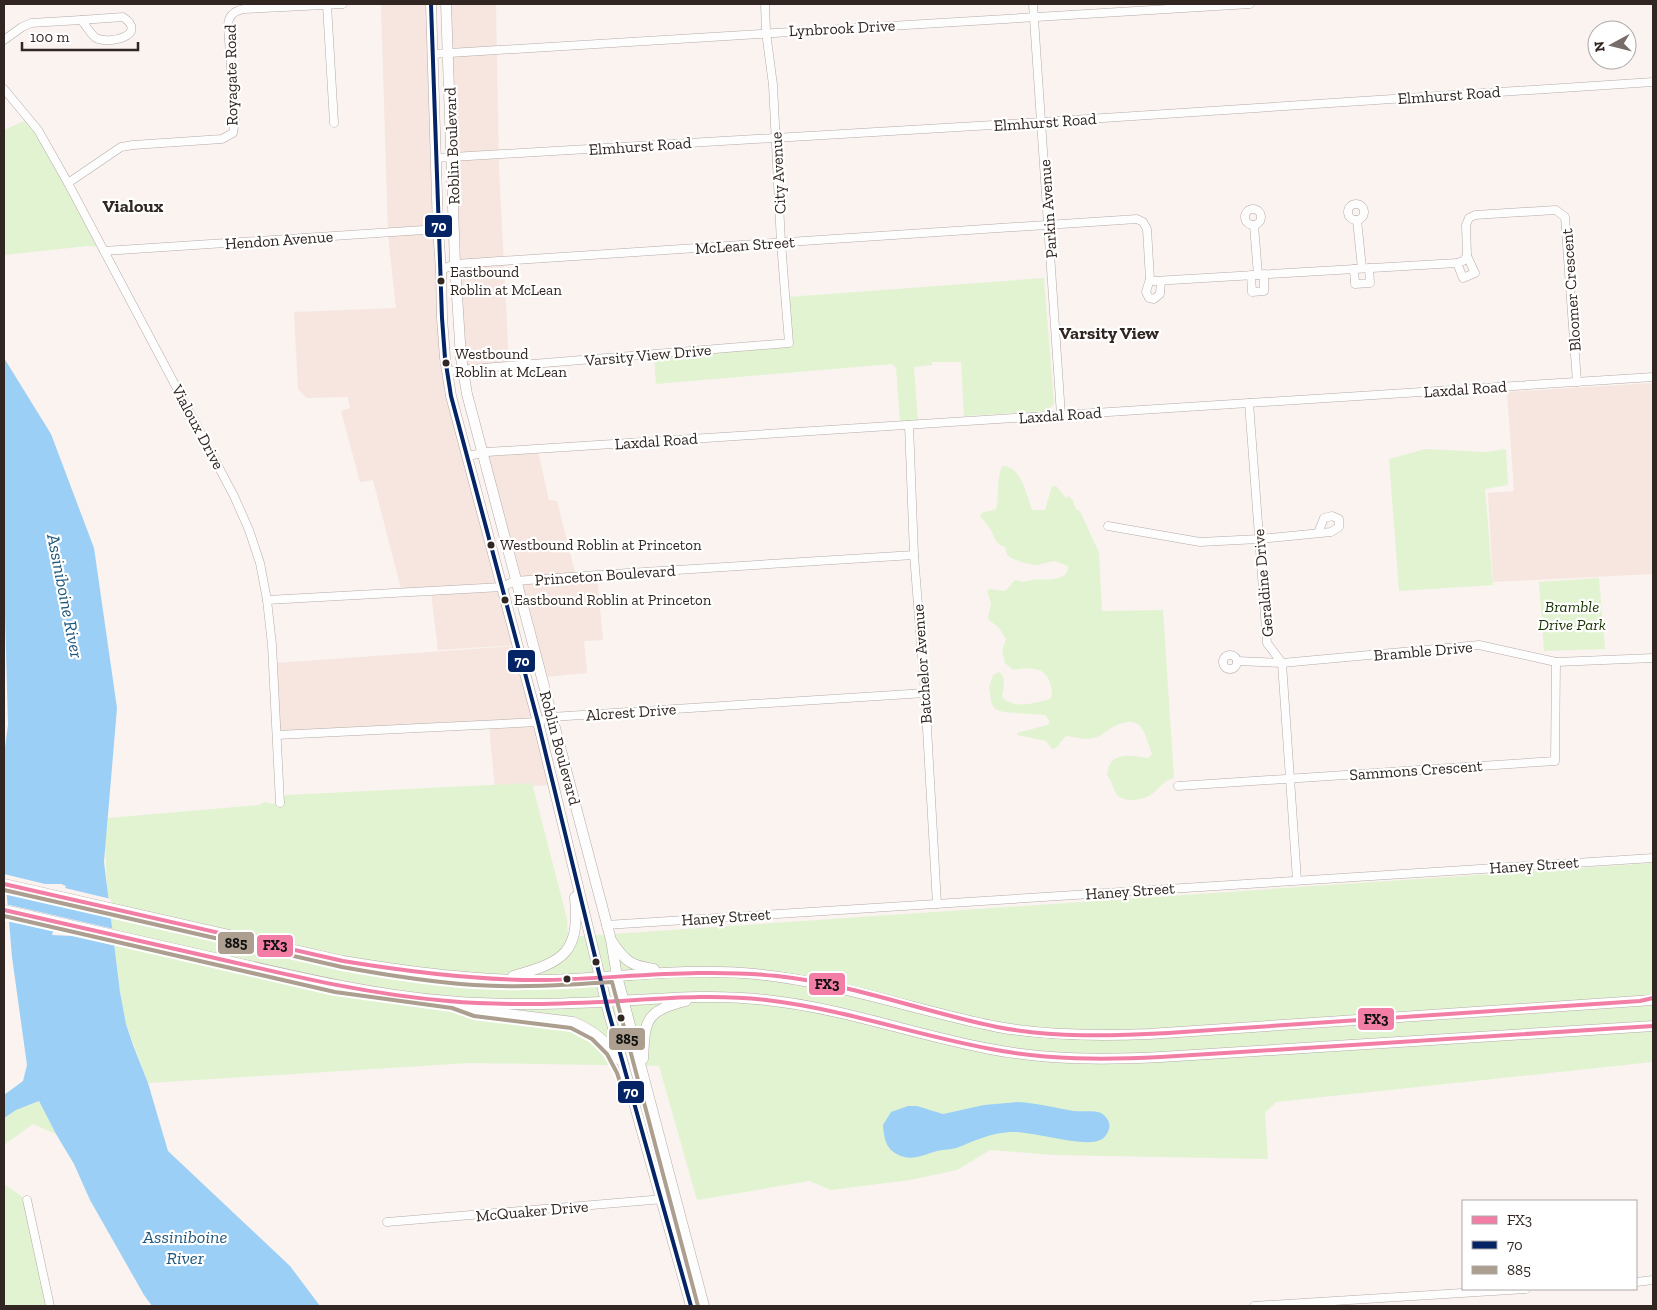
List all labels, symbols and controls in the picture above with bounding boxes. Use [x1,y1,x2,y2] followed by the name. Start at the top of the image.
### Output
[788,16,896,40] street label: Lynbrook Drive
[22,20,139,52] scale bar
[1587,20,1637,70] north arrow
[221,24,241,126] street label: Royagate Road
[30,28,69,46] text: 100 m
[1590,40,1609,53] text: N
[1397,82,1501,108] street label: Elmhurst Road
[440,87,464,205] street label: Roblin Boulevard
[993,109,1097,135] street label: Elmhurst Road
[766,131,790,215] street label: City Avenue
[588,133,692,159] street label: Elmhurst Road
[1035,159,1061,259] street label: Parkin Avenue
[102,195,164,217] district label: Vialoux
[424,214,453,238] line badge: 70
[432,218,447,235] text: 70
[224,227,334,253] street label: Hendon Avenue
[1557,228,1585,352] street label: Bloomer Crescent
[695,232,796,258] street label: McLean Street
[450,263,562,299] place label: Eastbound Roblin at McLean
[436,276,446,286] marker: Eastbound Roblin at McLean
[1059,322,1159,344] district label: Varsity View
[583,340,712,370] street label: Varsity View Drive
[455,345,567,381] place label: Westbound Roblin at McLean
[441,358,451,368] marker: Westbound Roblin at McLean
[1423,377,1507,401] street label: Laxdal Road
[167,381,228,473] street label: Vialoux Drive
[1018,403,1102,427] street label: Laxdal Road
[614,429,698,453] street label: Laxdal Road
[1249,528,1277,638] street label: Geraldine Drive
[42,531,88,661] water label: Assiniboine River
[500,536,702,554] place label: Westbound Roblin at Princeton
[486,540,496,550] marker: Westbound Roblin at Princeton
[534,561,676,589] street label: Princeton Boulevard
[514,591,712,609] place label: Eastbound Roblin at Princeton
[500,595,510,605] marker: Eastbound Roblin at Princeton
[1538,597,1606,634] park label: Bramble Drive Park
[908,603,936,725] street label: Batchelor Avenue
[1373,637,1473,665] street label: Bramble Drive
[507,649,536,673] line badge: 70
[515,653,530,670] text: 70
[536,689,584,807] street label: Roblin Boulevard
[585,699,677,725] street label: Alcrest Drive
[1349,756,1483,784] street label: Sammons Crescent
[1489,852,1579,878] street label: Haney Street
[1085,878,1175,904] street label: Haney Street
[681,904,771,930] street label: Haney Street
[217,931,255,955] line badge: 885
[256,934,294,958] line badge: FX3
[225,935,247,952] text: 885
[263,937,288,954] text: FX3
[591,957,601,967] unlabelled marker
[808,972,846,996] line badge: FX3
[562,974,572,984] unlabelled marker
[815,976,840,993] text: FX3
[1357,1007,1395,1031] line badge: FX3
[1364,1011,1389,1028] text: FX3
[616,1013,626,1023] unlabelled marker
[608,1027,646,1051] line badge: 885
[616,1031,638,1048] text: 885
[617,1080,645,1104] line badge: 70
[624,1084,639,1101] text: 70
[475,1197,589,1225] street label: McQuaker Drive
[1462,1200,1637,1290] legend
[1507,1211,1532,1229] text: FX3
[142,1226,227,1269] water label: Assiniboine River
[1507,1236,1523,1254] text: 70
[1507,1261,1531,1279] text: 885

